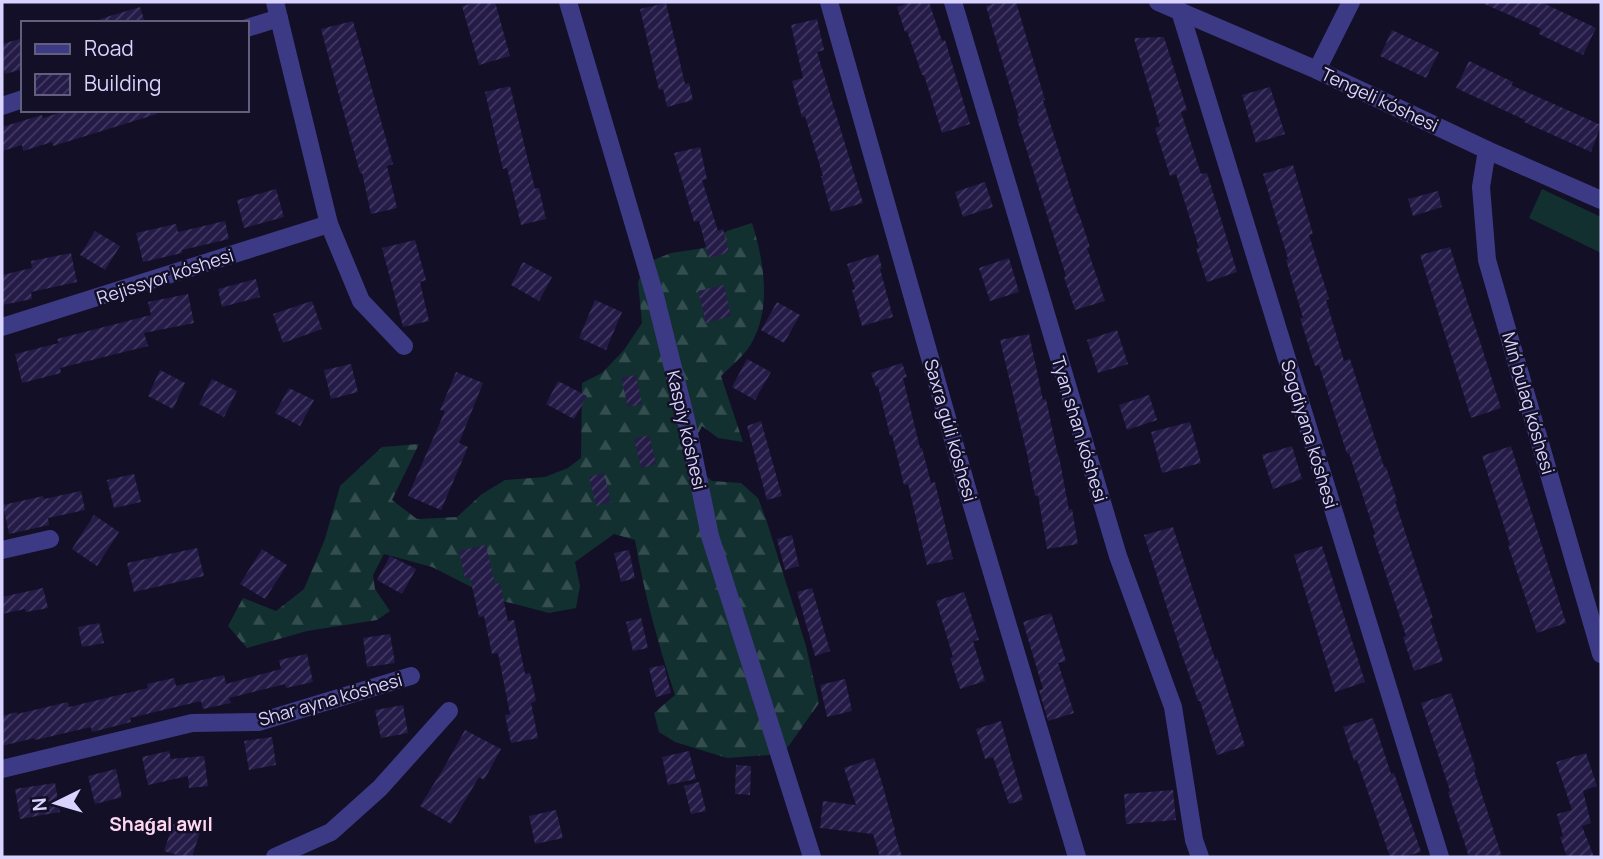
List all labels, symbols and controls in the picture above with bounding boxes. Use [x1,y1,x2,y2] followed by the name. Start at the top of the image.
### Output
[21,21,248,112] legend
[84,34,134,62] text: Road
[1317,61,1443,137] street label: Tengeli kóshesi
[84,69,161,97] text: Building
[93,243,237,309] street label: Rejissyor kóshesi
[1497,329,1561,477] street label: Mıń bulaq kóshesi
[1046,353,1114,505] street label: Tyan shan kóshesi
[919,356,983,504] street label: Saxra gúli kóshesi
[1276,357,1344,511] street label: Sogdiyana kóshesi
[662,368,712,492] street label: Kaspiy kóshesi
[255,667,405,731] street label: Shar ayna kóshesi
[21,768,91,838] north arrow
[26,797,53,812] text: N
[109,811,213,837] district label: Shaǵal awıl

